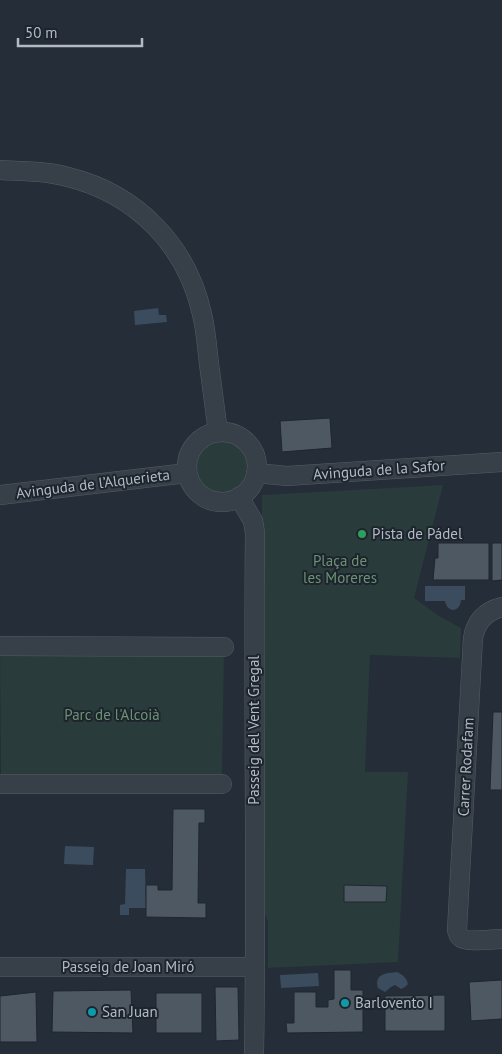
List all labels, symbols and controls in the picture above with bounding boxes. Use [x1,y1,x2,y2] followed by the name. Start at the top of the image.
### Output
[18,15,141,47] scale bar
[25,23,58,42] text: 50 m
[312,455,445,484] street label: Avinguda de la Safor
[15,465,171,502] street label: Avinguda de l’Alquerieta
[372,524,463,543] place label: Pista de Pádel
[356,528,368,540] marker: Pista de Pádel
[303,551,377,587] park label: Plaça de les Moreres
[244,655,263,805] street label: Passeig del Vent Gregal
[64,705,160,724] park label: Parc de l'Alcoià
[453,717,478,817] street label: Carrer Rodafam
[62,957,194,976] street label: Passeig de Joan Miró
[355,993,433,1012] place label: Barlovento I
[339,997,351,1009] marker: Barlovento I
[102,1002,158,1021] place label: San Juan
[86,1006,98,1018] marker: San Juan

